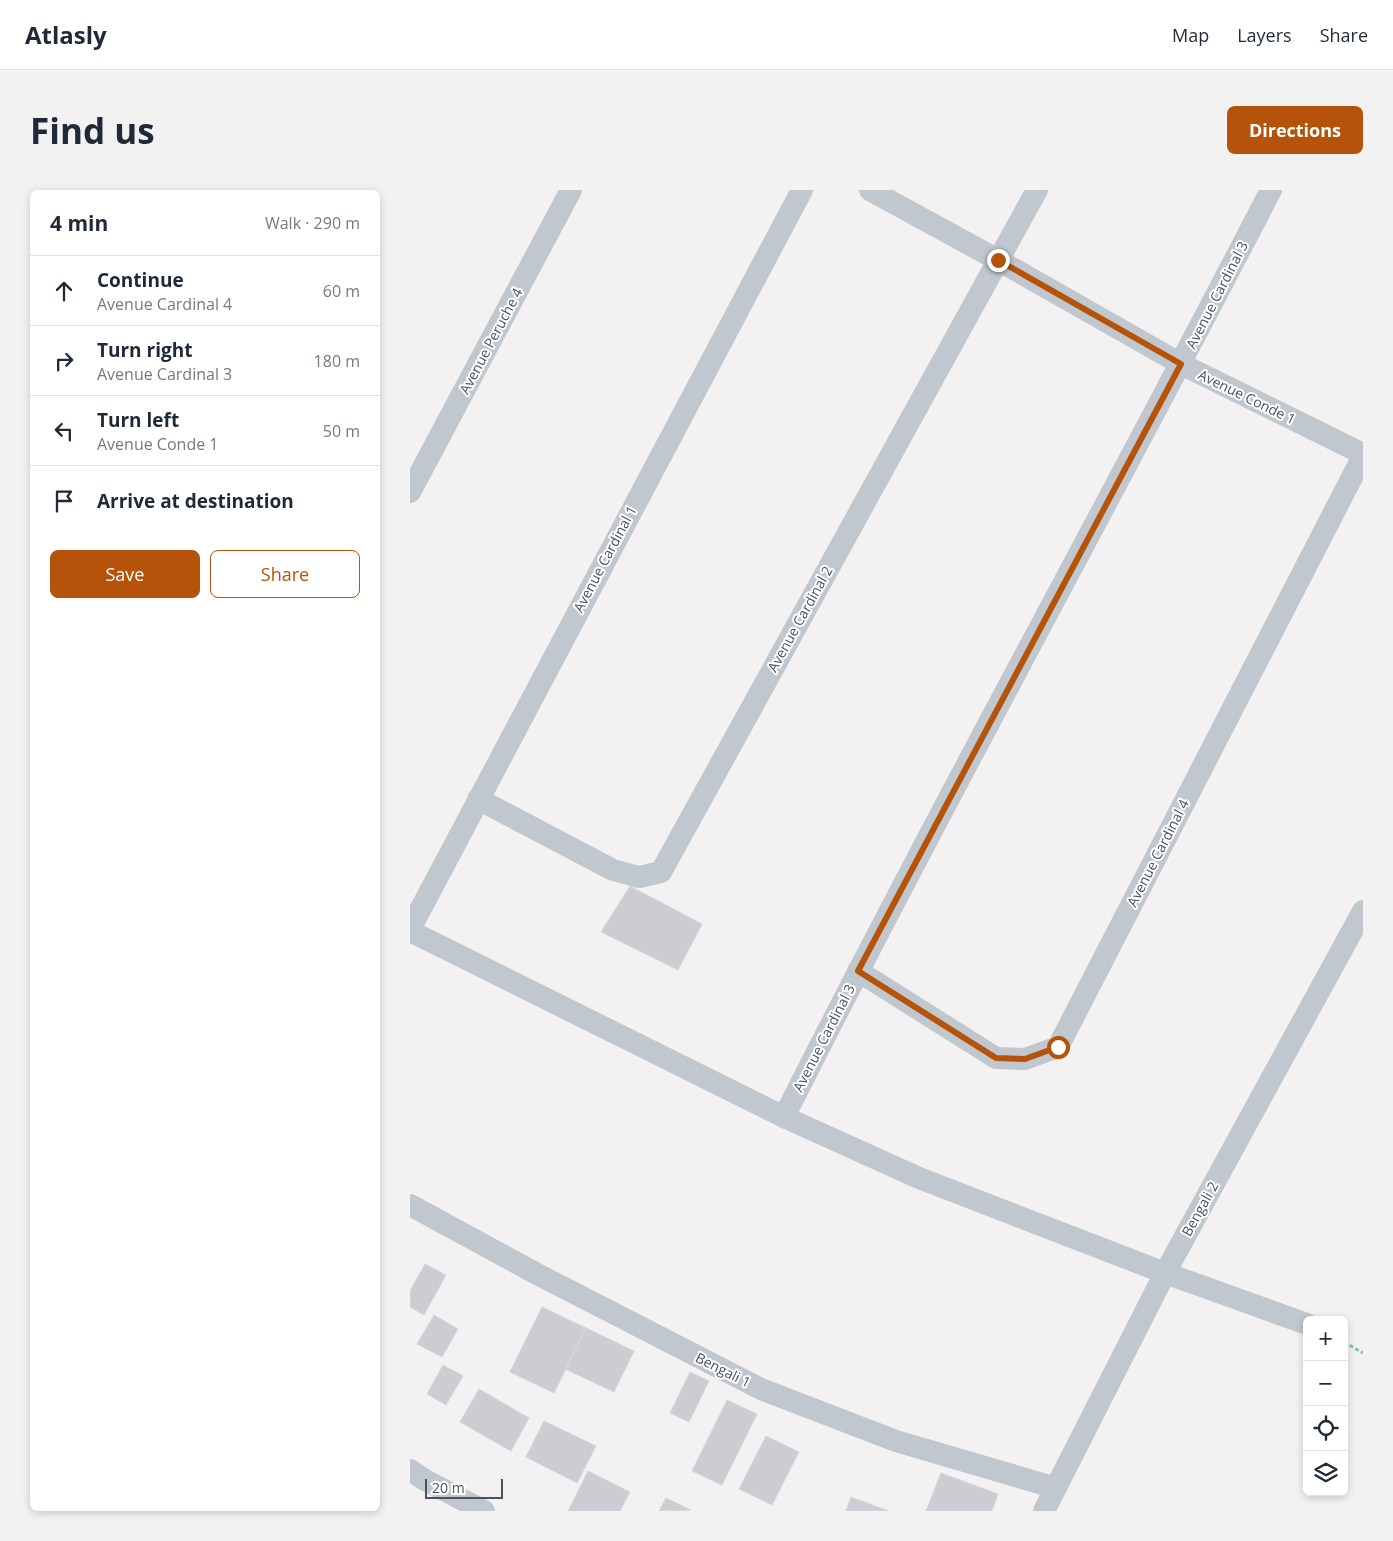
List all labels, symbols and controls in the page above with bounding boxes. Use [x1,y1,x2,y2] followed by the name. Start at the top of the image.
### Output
[25,18,107,51] text: Atlasly
[1172,23,1209,47] text: Map
[1237,23,1292,47] text: Layers
[1320,23,1368,47] text: Share
[1227,106,1363,154] button: Directions
[30,107,155,154] text: Find us
[50,209,108,237] text: 4 min
[265,212,360,234] text: Walk · 290 m
[1181,238,1252,352] street label: Avenue Cardinal 3
[987,249,1010,272] route end
[97,267,184,293] text: Continue
[50,277,78,305] icon: ahead
[323,280,360,302] text: 60 m
[455,284,527,397] street label: Avenue Peruche 4
[97,293,232,315] text: Avenue Cardinal 4
[97,337,192,363] text: Turn right
[50,347,78,375] icon: right
[314,350,360,372] text: 180 m
[97,363,232,385] text: Avenue Cardinal 3
[1195,365,1299,428] street label: Avenue Conde 1
[97,407,179,433] text: Turn left
[50,417,78,445] icon: left
[323,420,360,442] text: 50 m
[97,433,218,455] text: Avenue Conde 1
[50,487,78,515] icon: arrive
[97,488,294,514] text: Arrive at destination
[568,502,641,615] street label: Avenue Cardinal 1
[50,550,200,598] button: Save
[210,550,360,598] button: Share
[763,562,837,675] street label: Avenue Cardinal 2
[1122,796,1193,910] street label: Avenue Cardinal 4
[788,981,859,1095] street label: Avenue Cardinal 3
[1047,1036,1070,1059] route start
[1177,1178,1222,1239] street label: Bengali 2
[1303,1316,1348,1496] map controls
[1303,1316,1348,1361] button: +
[692,1348,754,1392] street label: Bengali 1
[1303,1361,1348,1406] button: −
[1303,1406,1348,1451] button: locate
[1303,1451,1348,1496] button: layers
[425,1476,502,1499] scale bar
[432,1478,465,1497] text: 20 m

